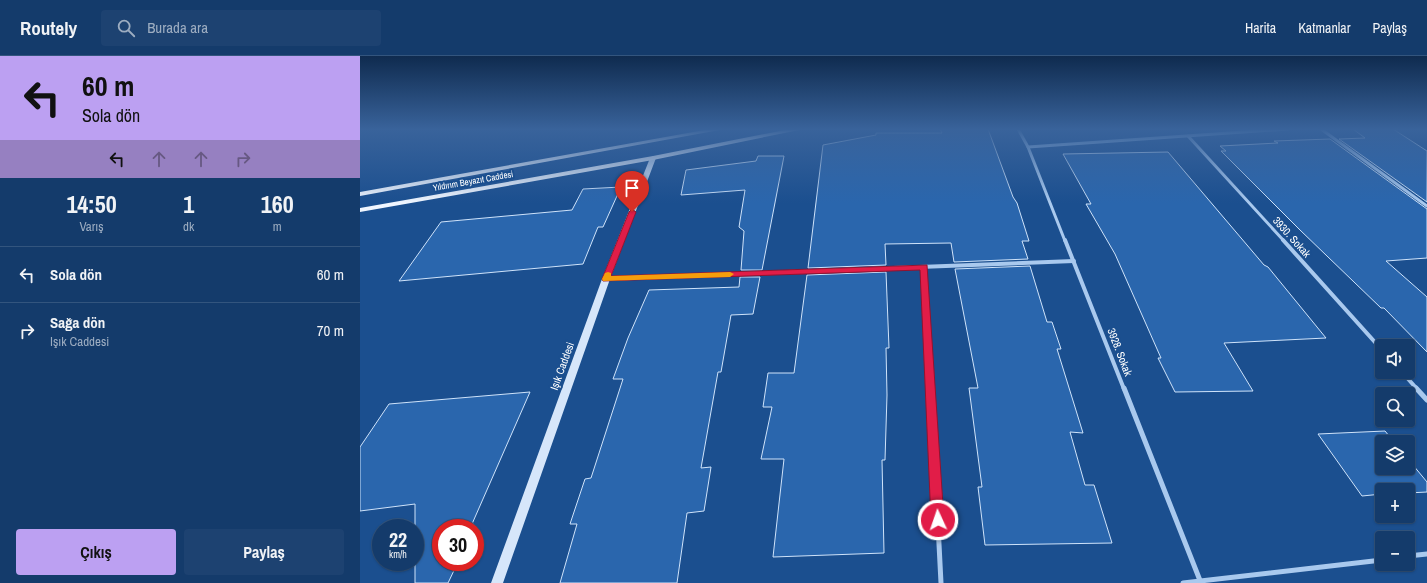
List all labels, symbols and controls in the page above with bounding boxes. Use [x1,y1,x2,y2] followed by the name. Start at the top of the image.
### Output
[101,10,381,46] search box
[20,15,77,41] text: Routely
[115,17,137,39] icon: search
[147,17,208,38] text: Burada ara
[1245,19,1276,37] text: Harita
[1298,19,1351,37] text: Katmanlar
[1373,19,1407,37] text: Paylaş
[82,67,134,105] text: 60 m
[16,72,68,124] icon: left
[82,103,140,128] text: Sola dön
[106,148,128,170] icon: left
[148,148,170,170] icon: ahead
[190,148,212,170] icon: ahead
[232,148,254,170] icon: right
[432,168,514,194] street label: Yıldırım Beyazıt Caddesi
[615,171,649,212] pin
[621,177,643,199] icon: arrive
[66,188,117,220] text: 14:50
[183,188,194,220] text: 1
[261,188,294,220] text: 160
[1270,214,1314,261] street label: 3930. Sokak
[80,218,104,235] text: Varış
[183,218,194,235] text: dk
[273,218,282,235] text: m
[16,264,38,286] icon: left
[50,264,102,285] text: Sola dön
[317,264,344,285] text: 60 m
[50,312,105,333] text: Sağa dön
[16,320,38,342] icon: right
[317,320,344,341] text: 70 m
[1104,326,1136,378] street label: 3928. Sokak
[50,333,109,350] text: Işık Caddesi
[1375,339,1415,571] map controls
[1375,339,1415,379] button: sound
[547,340,577,392] street label: Işık Caddesi
[1375,387,1415,427] button: search
[1375,435,1415,475] button: layers
[1375,483,1415,523] button: +
[917,499,959,541] position arrow
[432,519,484,571] speed limit sign: 30
[389,526,407,553] text: 22
[16,529,176,575] button: Çıkış
[184,529,344,575] button: Paylaş
[1375,531,1415,571] button: −
[389,548,407,561] text: km/h

